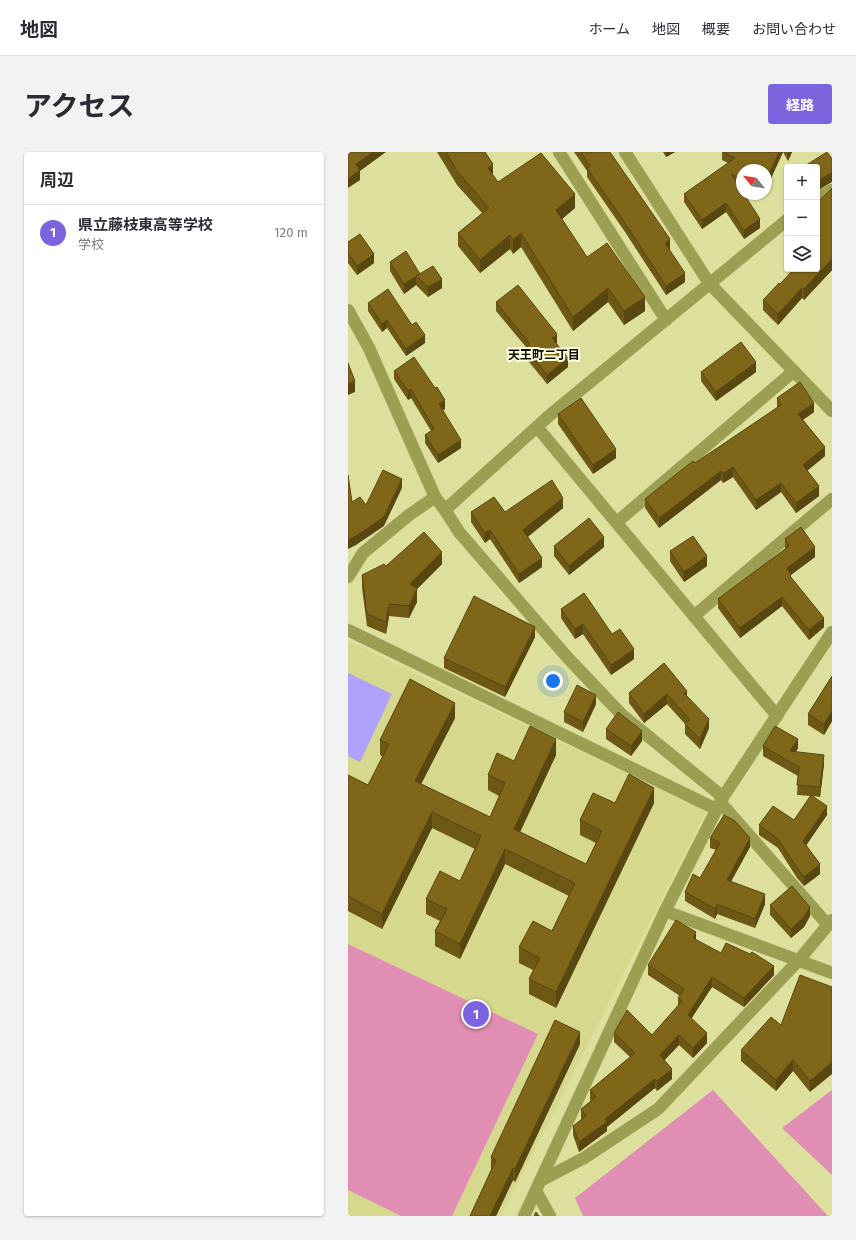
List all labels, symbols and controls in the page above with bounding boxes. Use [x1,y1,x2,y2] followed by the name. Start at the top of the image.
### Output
[20,18,58,41] text: 地図
[588,21,630,38] text: ホーム
[652,21,680,38] text: 地図
[702,21,730,38] text: 概要
[752,21,836,38] text: お問い合わせ
[768,84,832,124] button: 経路
[24,90,135,123] text: アクセス
[736,164,772,200] north arrow
[784,164,820,272] map controls
[784,164,820,200] button: +
[40,170,74,191] text: 周辺
[784,200,820,236] button: −
[78,216,213,234] text: 県立藤枝東高等学校
[50,225,56,240] text: 1
[274,225,308,240] text: 120 m
[784,236,820,272] button: layers
[78,237,104,252] text: 学校
[508,348,580,362] district label: 天王町二丁目
[543,671,563,691] your location
[463,999,489,1029] pin: 1

